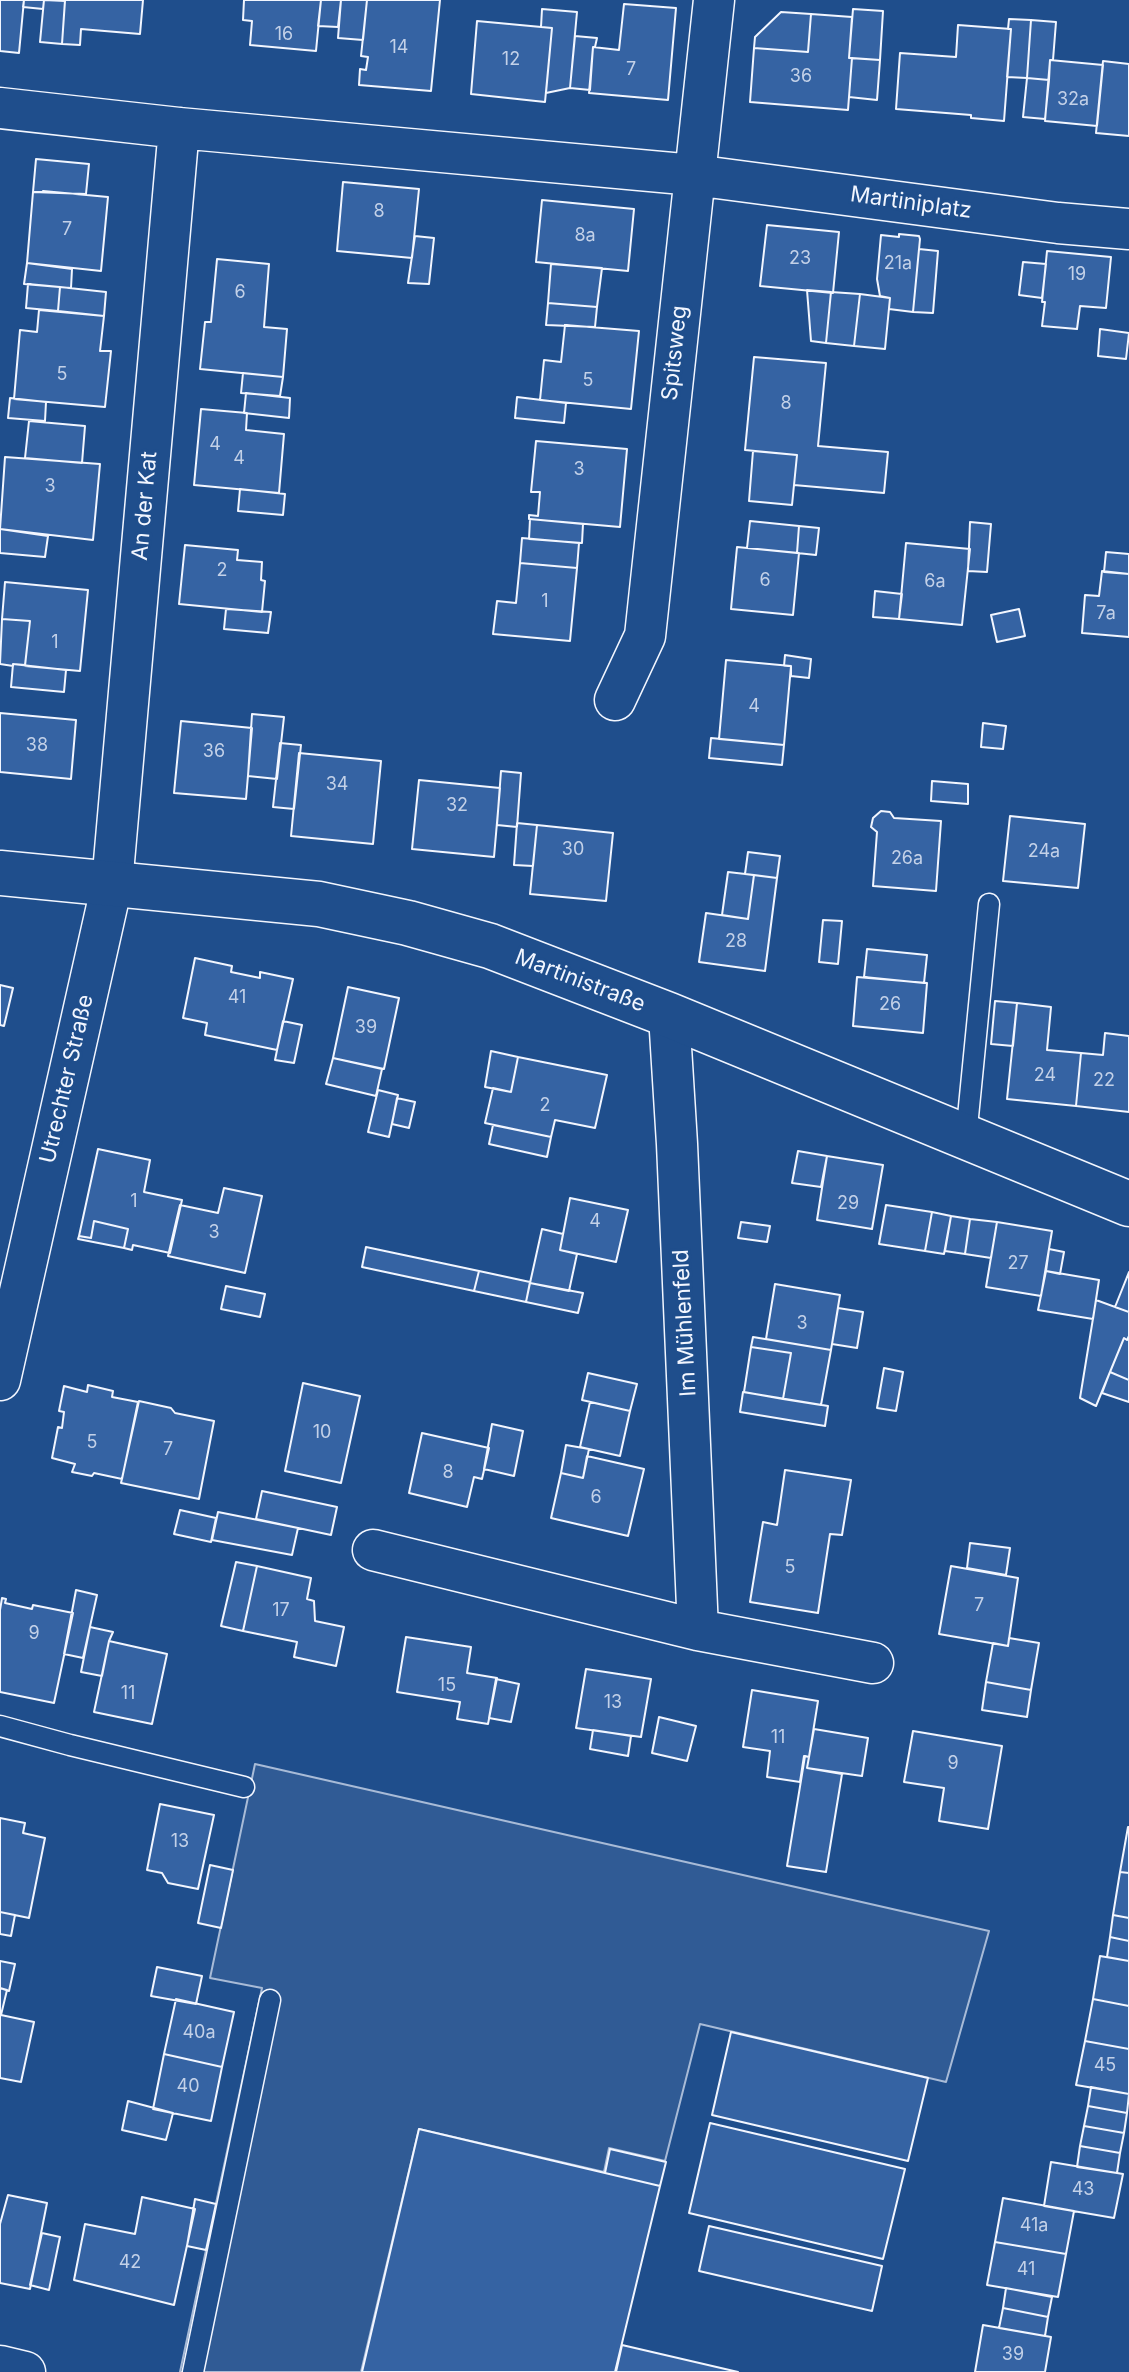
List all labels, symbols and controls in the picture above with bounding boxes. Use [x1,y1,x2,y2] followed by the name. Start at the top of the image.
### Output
[275,24,293,46] house number: 16
[390,37,408,59] house number: 14
[502,49,520,71] house number: 12
[626,59,636,81] house number: 7
[790,66,812,88] house number: 36
[1057,89,1089,111] house number: 32a
[849,181,973,225] street label: Martiniplatz
[373,201,385,223] house number: 8
[62,219,72,241] house number: 7
[574,225,596,247] house number: 8a
[789,248,811,270] house number: 23
[884,253,912,275] house number: 21a
[1068,264,1086,286] house number: 19
[234,282,246,304] house number: 6
[657,304,693,402] street label: Spitsweg
[57,364,67,386] house number: 5
[583,370,593,392] house number: 5
[780,393,792,415] house number: 8
[209,434,221,456] house number: 4
[233,448,245,470] house number: 4
[127,450,163,562] street label: An der Kat
[573,459,585,481] house number: 3
[44,476,56,498] house number: 3
[217,560,227,582] house number: 2
[759,570,771,592] house number: 6
[924,571,946,593] house number: 6a
[541,591,549,613] house number: 1
[1096,603,1116,625] house number: 7a
[51,632,59,654] house number: 1
[748,696,760,718] house number: 4
[26,735,48,757] house number: 38
[203,741,225,763] house number: 36
[326,774,348,796] house number: 34
[446,795,468,817] house number: 32
[562,839,584,861] house number: 30
[1028,841,1060,863] house number: 24a
[891,848,923,870] house number: 26a
[725,931,747,953] house number: 28
[511,944,649,1018] street label: Martinistraße
[228,987,246,1009] house number: 41
[35,992,99,1166] street label: Utrechter Straße
[879,994,901,1016] house number: 26
[355,1017,377,1039] house number: 39
[1034,1065,1056,1087] house number: 24
[1093,1070,1115,1092] house number: 22
[540,1095,550,1117] house number: 2
[130,1191,138,1213] house number: 1
[837,1193,859,1215] house number: 29
[589,1211,601,1233] house number: 4
[208,1222,220,1244] house number: 3
[668,1249,702,1397] street label: Im Mühlenfeld
[1007,1253,1029,1275] house number: 27
[796,1313,808,1335] house number: 3
[313,1422,331,1444] house number: 10
[87,1432,97,1454] house number: 5
[163,1439,173,1461] house number: 7
[442,1462,454,1484] house number: 8
[590,1487,602,1509] house number: 6
[785,1557,795,1579] house number: 5
[974,1595,984,1617] house number: 7
[272,1600,290,1622] house number: 17
[28,1623,40,1645] house number: 9
[438,1675,456,1697] house number: 15
[121,1683,135,1705] house number: 11
[604,1692,622,1714] house number: 13
[771,1727,785,1749] house number: 11
[947,1753,959,1775] house number: 9
[171,1831,189,1853] house number: 13
[182,2022,216,2044] house number: 40a
[1094,2055,1116,2077] house number: 45
[177,2076,199,2098] house number: 40
[1072,2179,1094,2201] house number: 43
[1020,2215,1048,2237] house number: 41a
[119,2252,141,2274] house number: 42
[1017,2259,1035,2281] house number: 41
[1002,2344,1024,2366] house number: 39

